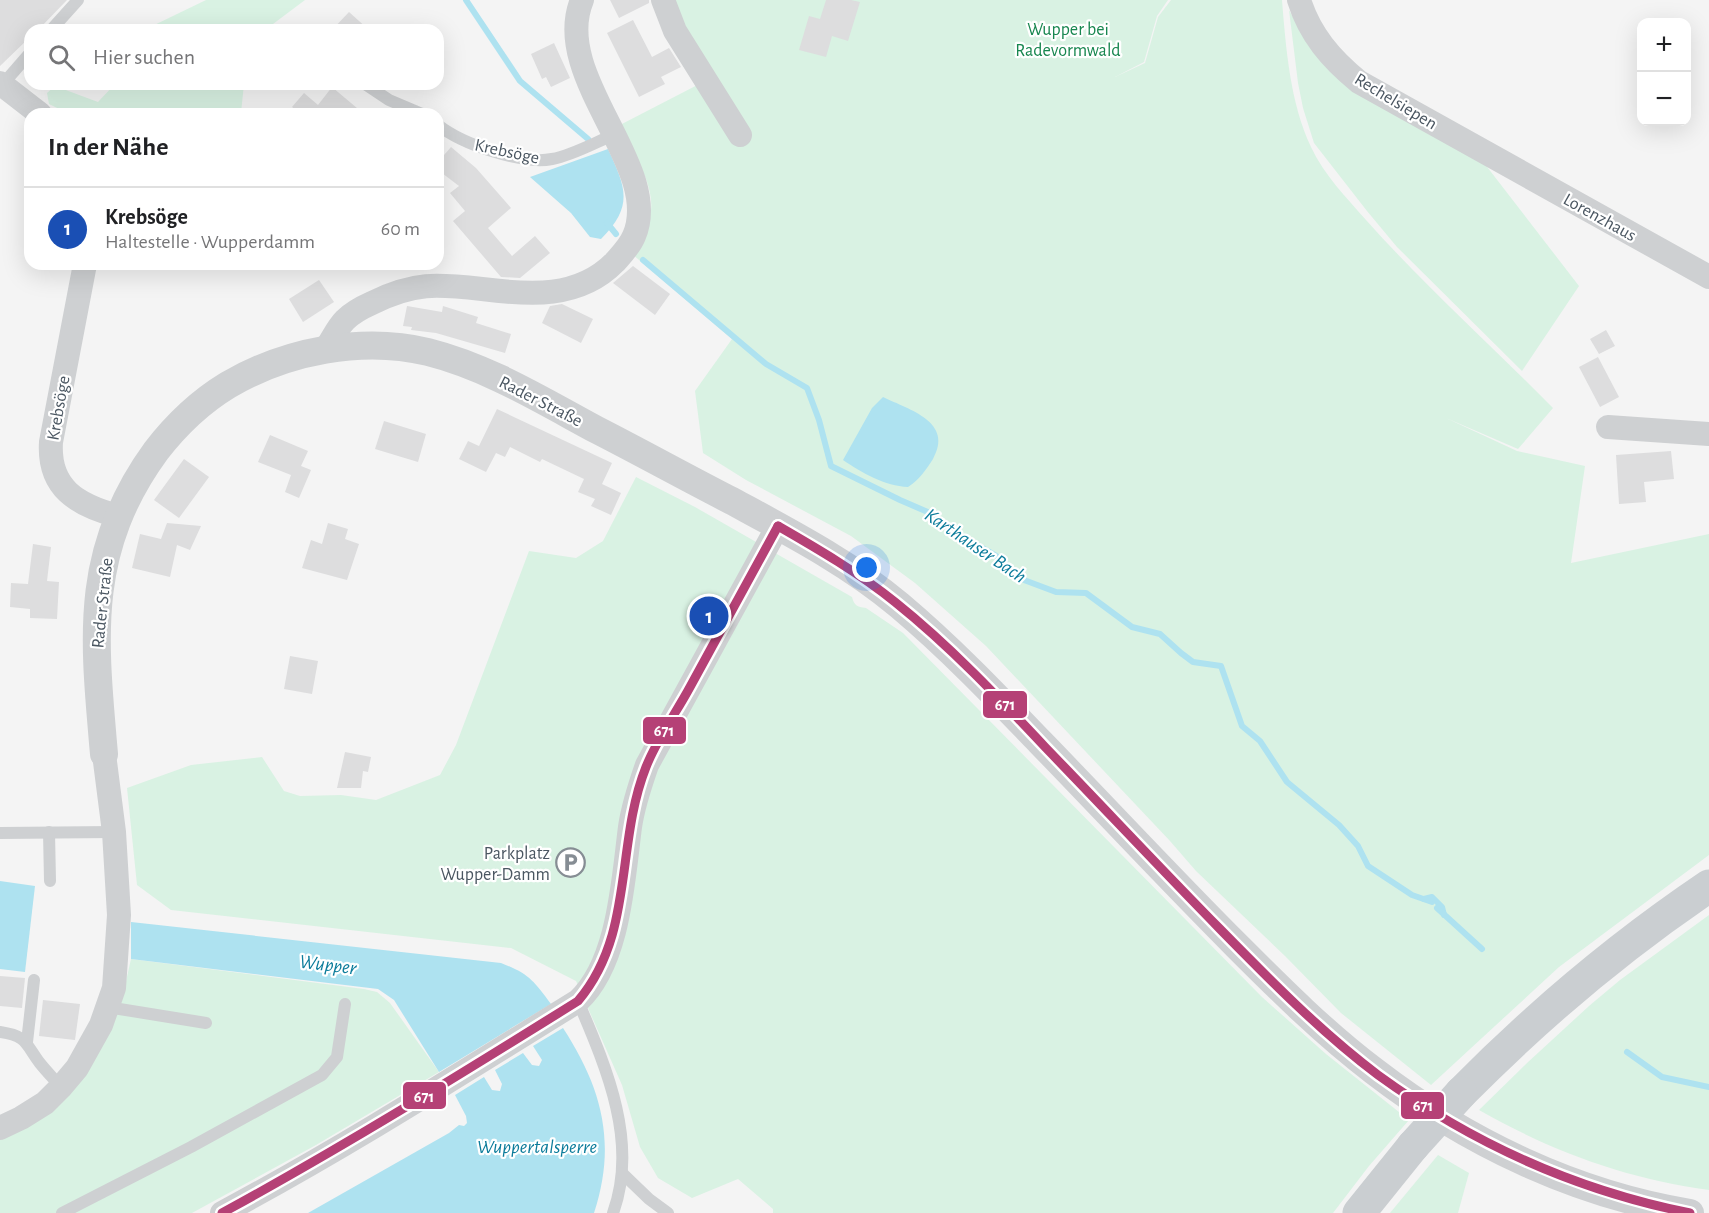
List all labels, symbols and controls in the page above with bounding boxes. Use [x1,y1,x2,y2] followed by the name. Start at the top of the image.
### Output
[1637,18,1691,126] map controls
[1637,18,1691,72] button: +
[1015,21,1121,60] park label: Wupper bei Radevormwald
[24,24,444,90] search box
[45,41,78,74] icon: search
[93,46,195,68] text: Hier suchen
[1351,70,1440,133] street label: Rechelsiepen
[1637,72,1691,126] button: −
[48,134,168,160] text: In der Nähe
[473,136,541,168] street label: Krebsöge
[1560,191,1639,245] street label: Lorenzhaus
[105,206,188,228] text: Krebsöge
[64,219,71,239] text: 1
[381,219,420,239] text: 60 m
[105,232,315,252] text: Haltestelle · Wupperdamm
[496,373,585,431] street label: Rader Straße
[44,374,74,442] street label: Krebsöge
[921,505,1030,587] water label: Karthauser Bach
[852,553,881,582] your location
[89,557,117,649] street label: Rader Straße
[690,594,728,638] pin: 1
[982,690,1028,719] line badge: 671
[995,697,1015,713] text: 671
[642,716,687,745] line badge: 671
[654,723,674,739] text: 671
[440,845,550,884] place label: Parkplatz Wupper-Damm
[555,847,587,879] parking icon: Parkplatz Wupper-Damm
[298,952,358,978] water label: Wupper
[402,1081,447,1110] line badge: 671
[414,1089,434,1105] text: 671
[1400,1091,1445,1120] line badge: 671
[1413,1098,1433,1114] text: 671
[477,1137,598,1157] water label: Wuppertalsperre

